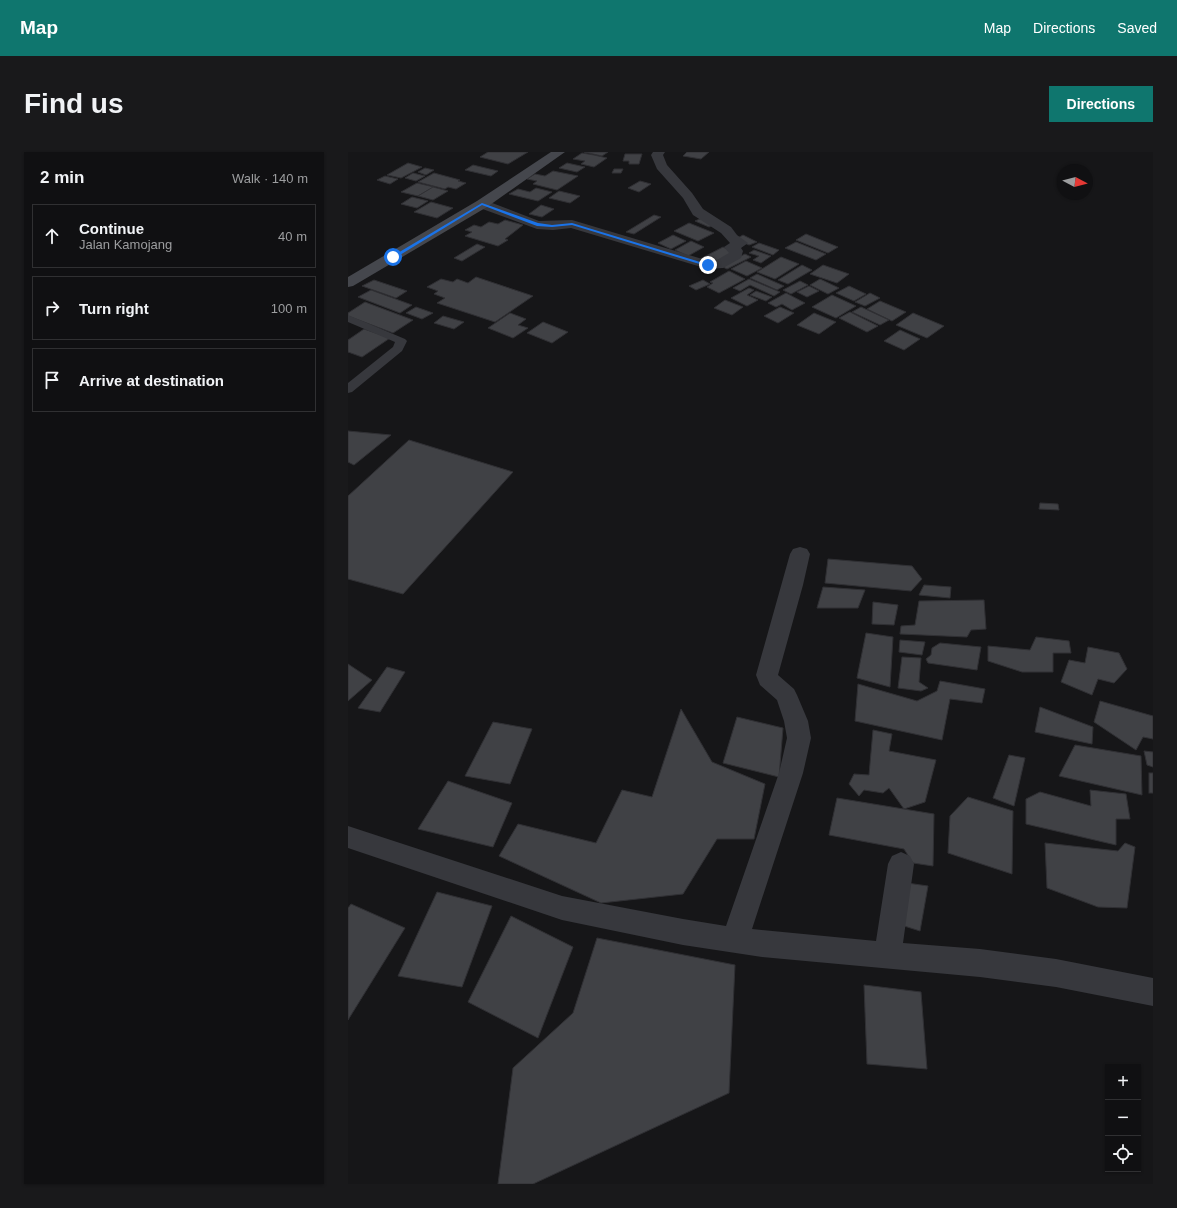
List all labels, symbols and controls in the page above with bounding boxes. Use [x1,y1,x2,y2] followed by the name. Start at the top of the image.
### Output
[20,17,58,38] text: Map
[984,20,1011,36] text: Map
[1033,20,1095,36] text: Directions
[1117,20,1157,36] text: Saved
[1049,86,1153,122] button: Directions
[24,88,124,119] text: Find us
[1057,164,1093,200] north arrow
[40,168,84,187] text: 2 min
[232,171,308,186] text: Walk · 140 m
[79,220,144,237] text: Continue
[41,225,63,247] icon: ahead
[278,229,307,244] text: 40 m
[79,237,172,252] text: Jalan Kamojang
[384,248,402,266] route start
[699,256,717,274] route end
[41,297,63,319] icon: right
[79,300,149,317] text: Turn right
[271,301,307,316] text: 100 m
[41,369,63,391] icon: arrive
[79,372,224,389] text: Arrive at destination
[1105,1064,1141,1172] map controls
[1105,1064,1141,1100] button: +
[1105,1100,1141,1136] button: −
[1105,1136,1141,1172] button: locate

